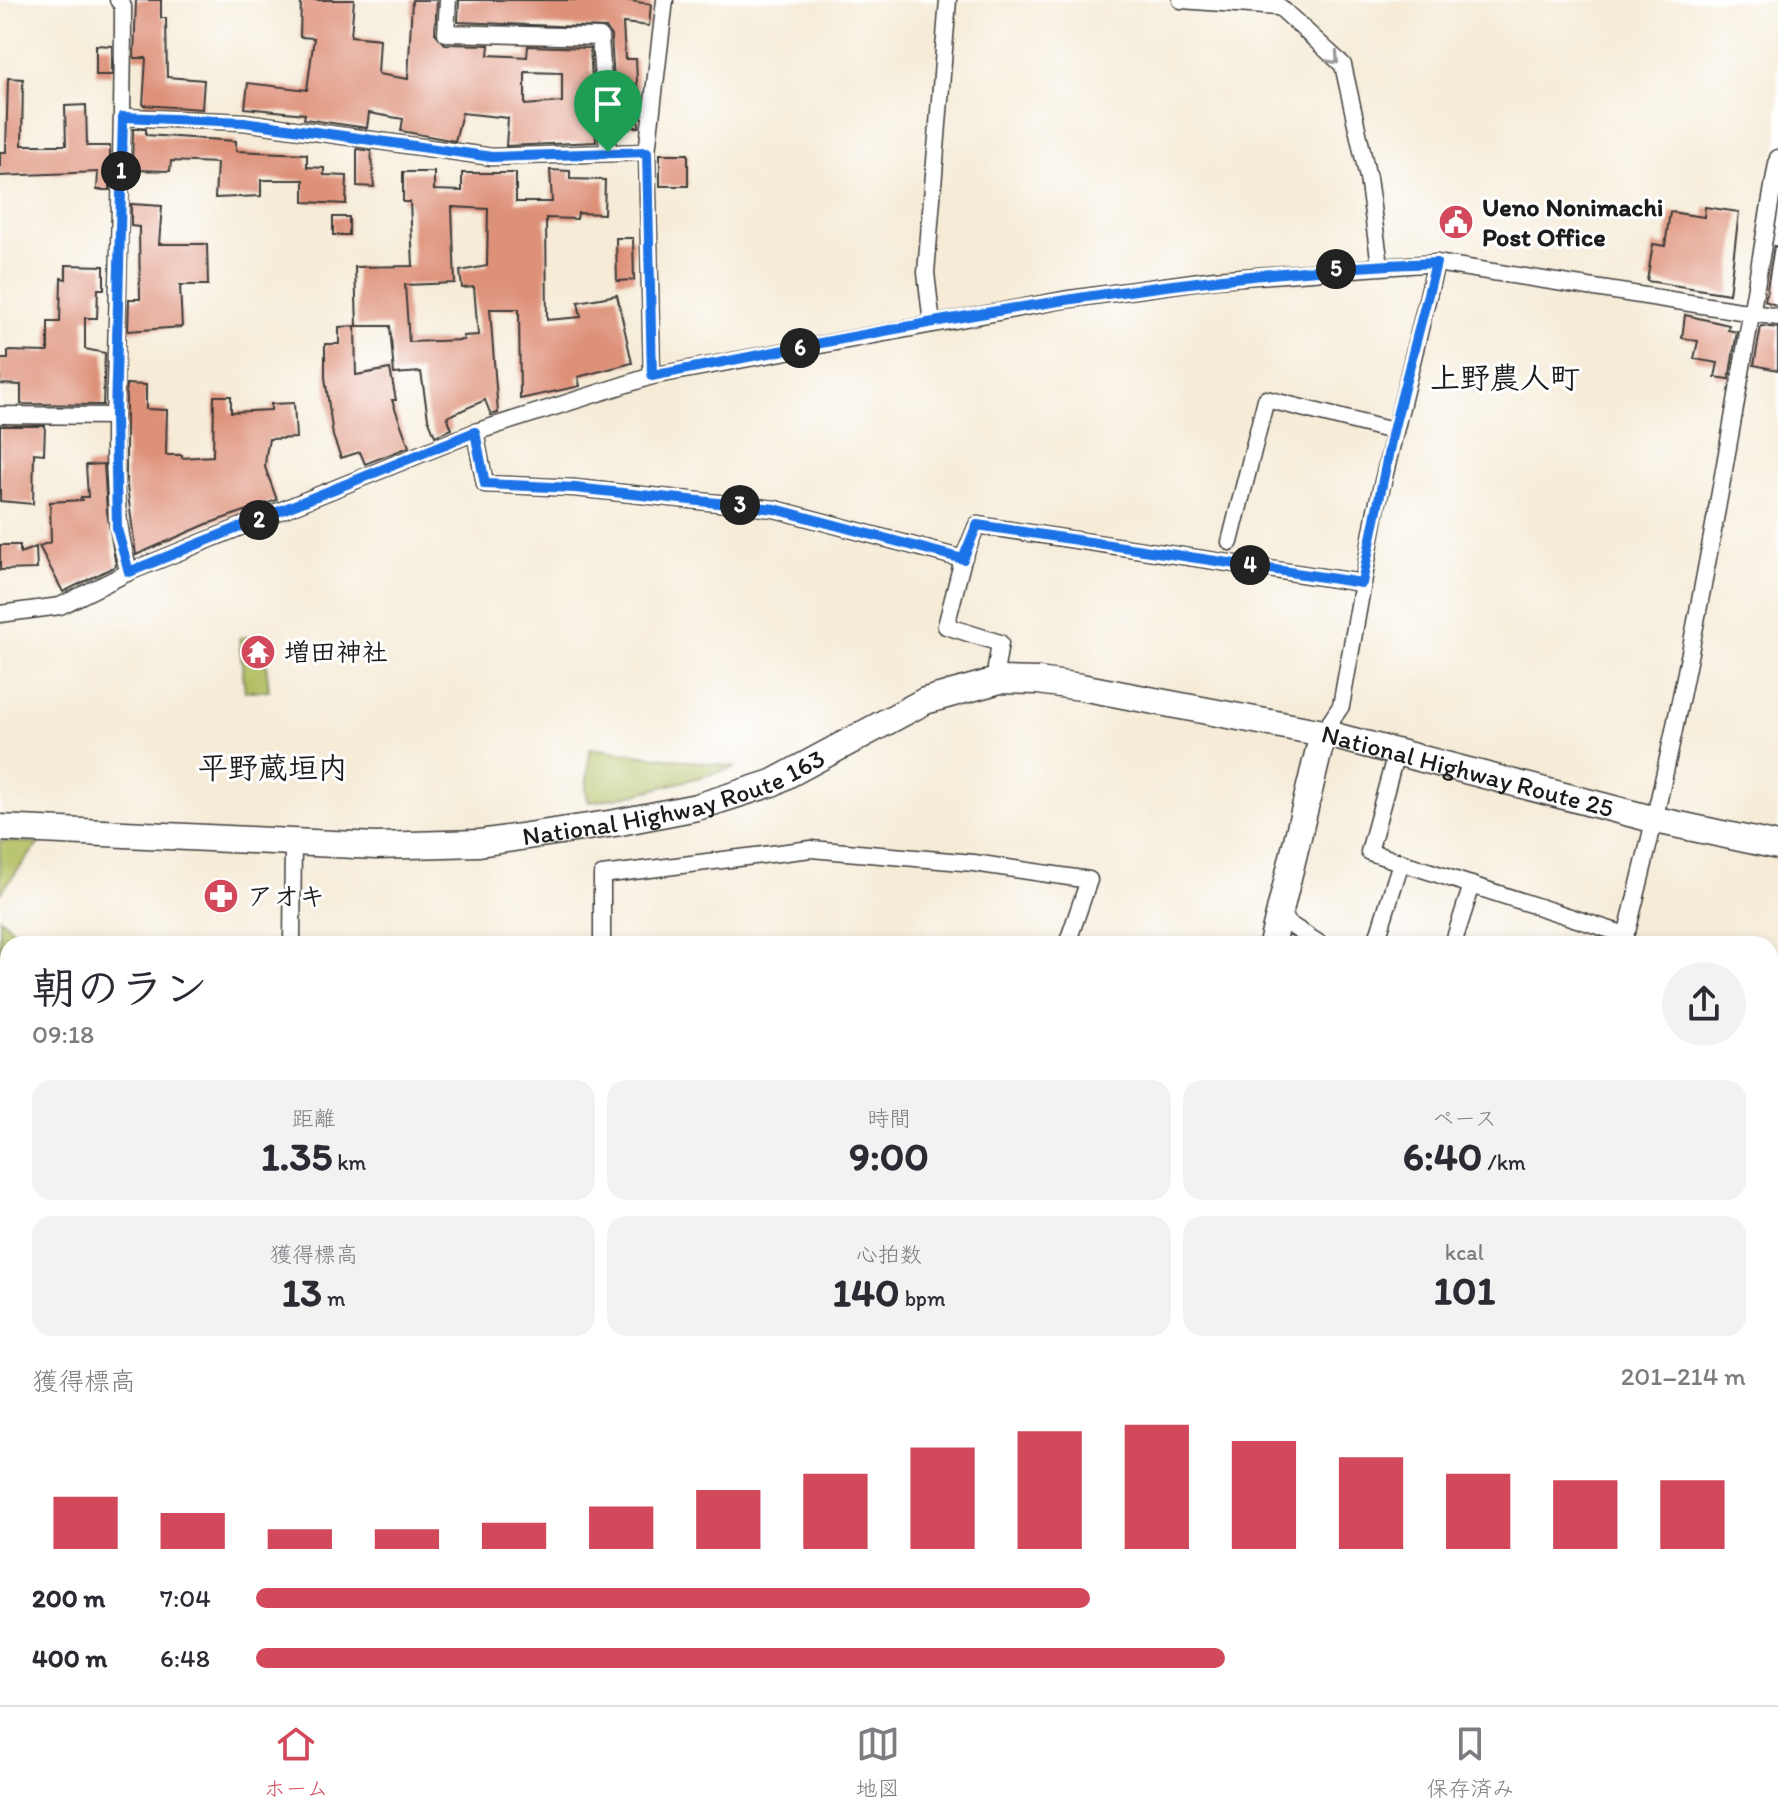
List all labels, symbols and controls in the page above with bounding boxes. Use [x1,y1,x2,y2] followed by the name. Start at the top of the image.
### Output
[1325,50,1340,64] one-way arrow
[574,70,642,152] pin
[586,82,630,126] icon: arrive
[101,151,141,191] pin: 1
[116,157,126,184] text: 1
[1482,191,1663,253] place label: Ueno Nonimachi Post Office
[1437,203,1475,241] public building icon: Ueno Nonimachi Post Office
[1316,249,1356,289] pin: 5
[1330,255,1342,282] text: 5
[780,328,820,368] pin: 6
[794,334,806,361] text: 6
[1430,359,1580,396] district label: 上野農人町
[720,485,760,525] pin: 3
[734,491,746,518] text: 3
[239,500,279,540] pin: 2
[253,506,265,533] text: 2
[1230,545,1270,585] pin: 4
[1243,551,1257,578] text: 4
[239,633,277,671] temple icon: 増田神社
[284,636,388,668] place label: 増田神社
[1318,717,1617,824] street label: National Highway Route 25
[520,742,830,852] street label: National Highway Route 163
[198,749,348,786] district label: 平野蔵垣内
[202,877,240,915] pharmacy icon: アオキ
[247,880,325,912] place label: アオキ
[32,961,208,1014] text: 朝のラン
[1662,962,1746,1046] button: share
[32,1018,94,1050] text: 09:18
[292,1105,336,1132] text: 距離
[867,1105,911,1132] text: 時間
[1432,1105,1497,1132] text: ペース
[261,1132,332,1180] text: 1.35
[849,1132,929,1180] text: 9:00
[1403,1132,1482,1180] text: 6:40
[332,1149,366,1176] text: km
[1482,1149,1526,1176] text: /km
[1445,1239,1484,1266] text: kcal
[270,1241,358,1268] text: 獲得標高
[856,1241,922,1268] text: 心拍数
[1433,1266,1495,1314] text: 101
[282,1268,322,1316] text: 13
[832,1268,900,1316] text: 140
[322,1285,346,1312] text: m
[900,1285,946,1312] text: bpm
[1621,1360,1746,1392] text: 201–214 m
[32,1365,136,1397] text: 獲得標高
[32,1582,105,1614] text: 200 m
[160,1582,211,1614] text: 7:04
[32,1642,107,1674] text: 400 m
[160,1642,210,1674] text: 6:48
[263,1722,329,1802] tab: ホーム
[856,1722,900,1802] tab: 地図
[1426,1722,1515,1802] tab: 保存済み

